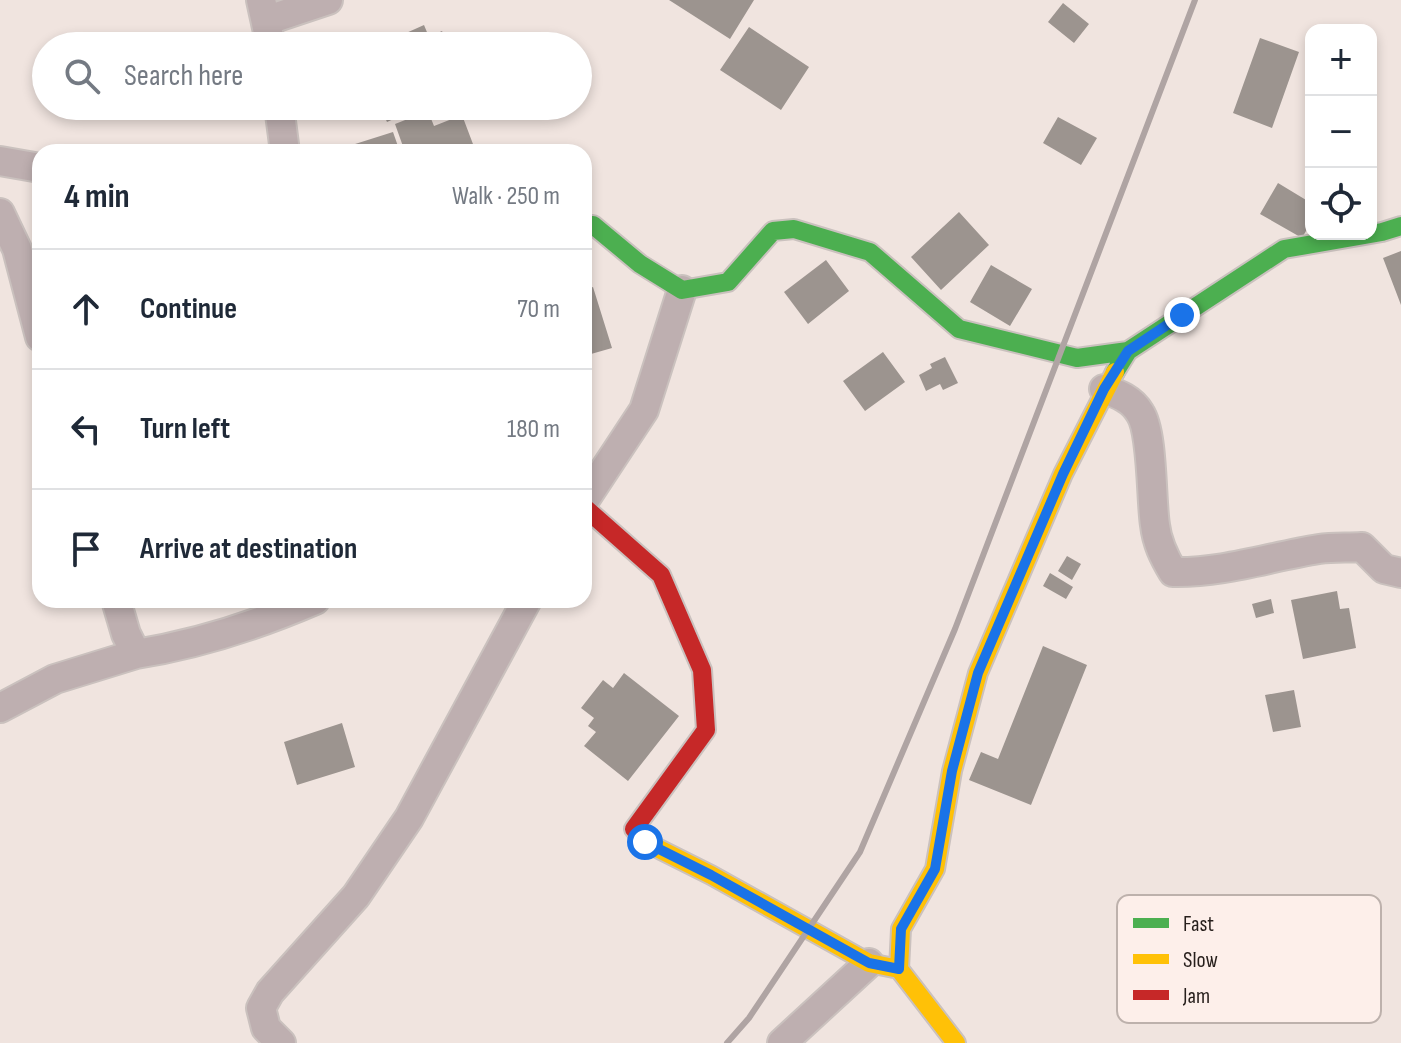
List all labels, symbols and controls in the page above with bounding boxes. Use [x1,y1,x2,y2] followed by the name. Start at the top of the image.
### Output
[1305,24,1377,240] map controls
[1305,24,1377,96] button: +
[32,32,592,120] search box
[60,54,104,98] icon: search
[124,58,243,94] text: Search here
[1305,96,1377,168] button: −
[1305,168,1377,240] button: locate
[64,176,130,217] text: 4 min
[452,181,560,212] text: Walk · 250 m
[64,287,108,331] icon: ahead
[140,291,237,327] text: Continue
[517,294,560,325] text: 70 m
[1164,297,1200,333] route end
[64,407,108,451] icon: left
[140,411,230,447] text: Turn left
[507,414,560,445] text: 180 m
[64,527,108,571] icon: arrive
[140,531,357,567] text: Arrive at destination
[627,824,663,860] route start
[1117,895,1381,1023] legend
[1183,911,1214,938] text: Fast
[1183,947,1218,974] text: Slow
[1182,983,1210,1010] text: Jam

